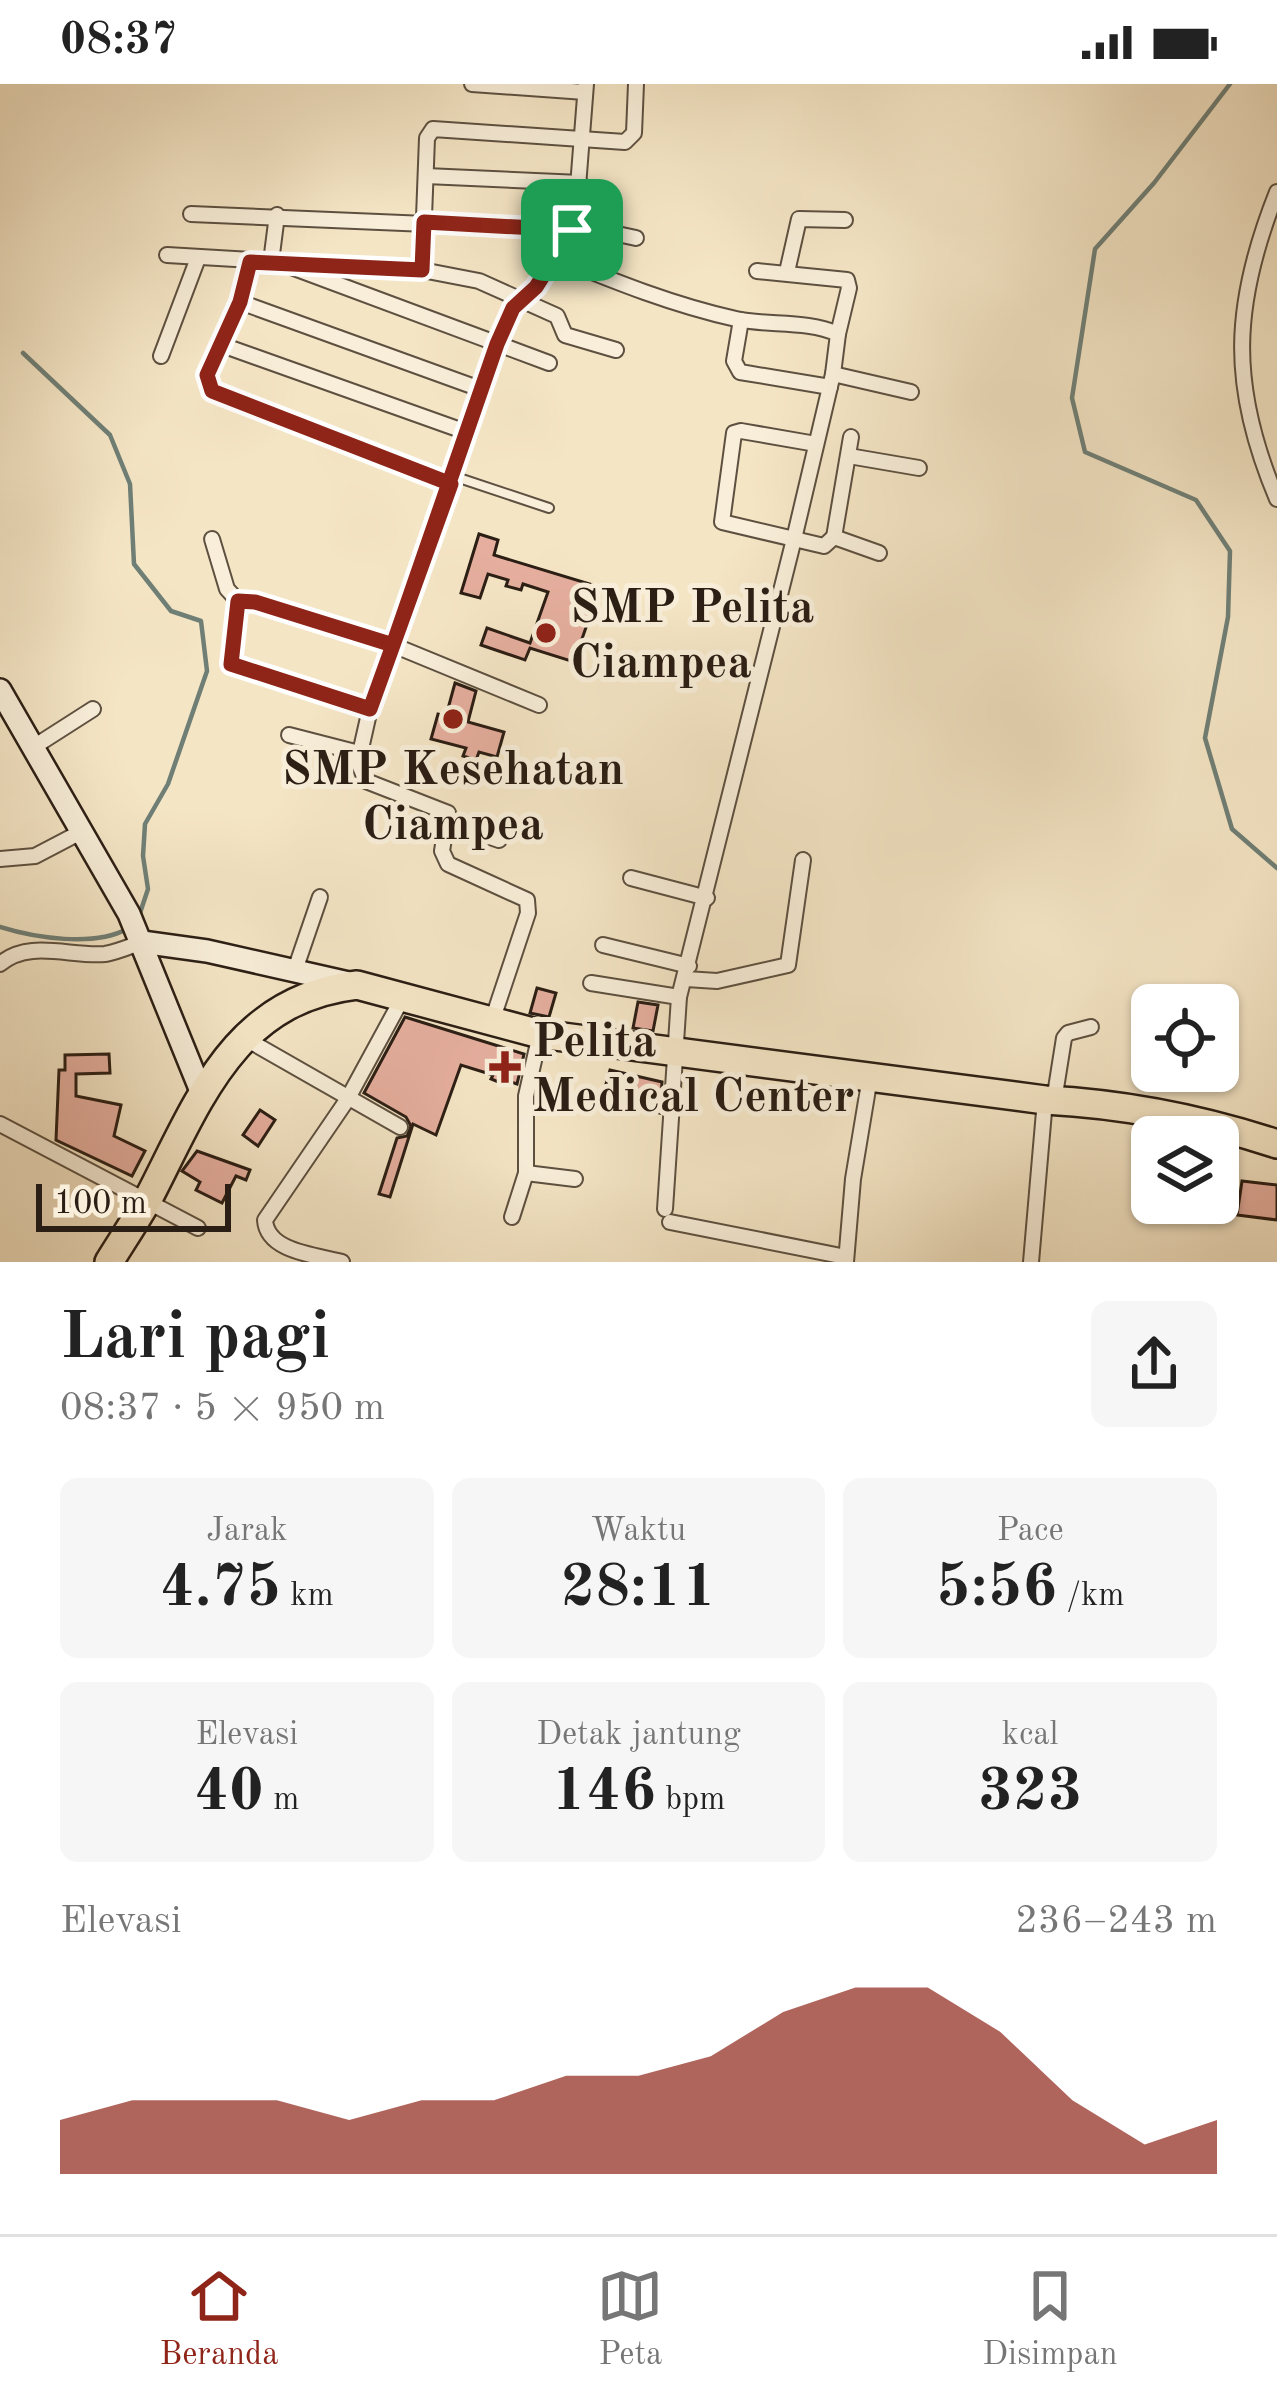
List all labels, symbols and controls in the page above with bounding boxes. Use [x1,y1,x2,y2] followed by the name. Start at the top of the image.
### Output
[60,19,177,64] text: 08:37
[521,179,623,281] pin
[539,197,605,263] icon: arrive
[570,585,814,688] place label: SMP Pelita Ciampea
[533,620,559,646] marker: SMP Pelita Ciampea
[440,706,466,732] marker: SMP Kesehatan Ciampea
[282,747,624,850] place label: SMP Kesehatan Ciampea
[1131,984,1239,1224] map controls
[1131,984,1239,1092] button: locate
[532,1019,854,1122] place label: Pelita Medical Center
[489,1051,521,1083] marker: Pelita Medical Center
[1131,1116,1239,1224] button: layers
[36,1178,231,1231] scale bar
[54,1188,147,1221] text: 100 m
[1091,1301,1217,1427] button: share
[60,1307,330,1373] text: Lari pagi
[60,1389,385,1428] text: 08:37 · 5 × 950 m
[206,1515,287,1548] text: Jarak
[591,1515,686,1548] text: Waktu
[997,1515,1064,1548] text: Pace
[160,1559,281,1619] text: 4.75
[560,1559,716,1619] text: 28:11
[936,1559,1057,1619] text: 5:56
[281,1580,334,1613] text: km
[1057,1580,1124,1613] text: /km
[195,1719,298,1752] text: Elevasi
[536,1719,741,1752] text: Detak jantung
[1002,1719,1059,1752] text: kcal
[194,1763,264,1823] text: 40
[552,1763,656,1823] text: 146
[978,1763,1082,1823] text: 323
[264,1784,299,1817] text: m
[656,1784,725,1817] text: bpm
[60,1902,182,1941] text: Elevasi
[1015,1902,1217,1941] text: 236–243 m
[159,2263,279,2376] tab: Beranda
[597,2263,663,2376] tab: Peta
[982,2263,1118,2376] tab: Disimpan

